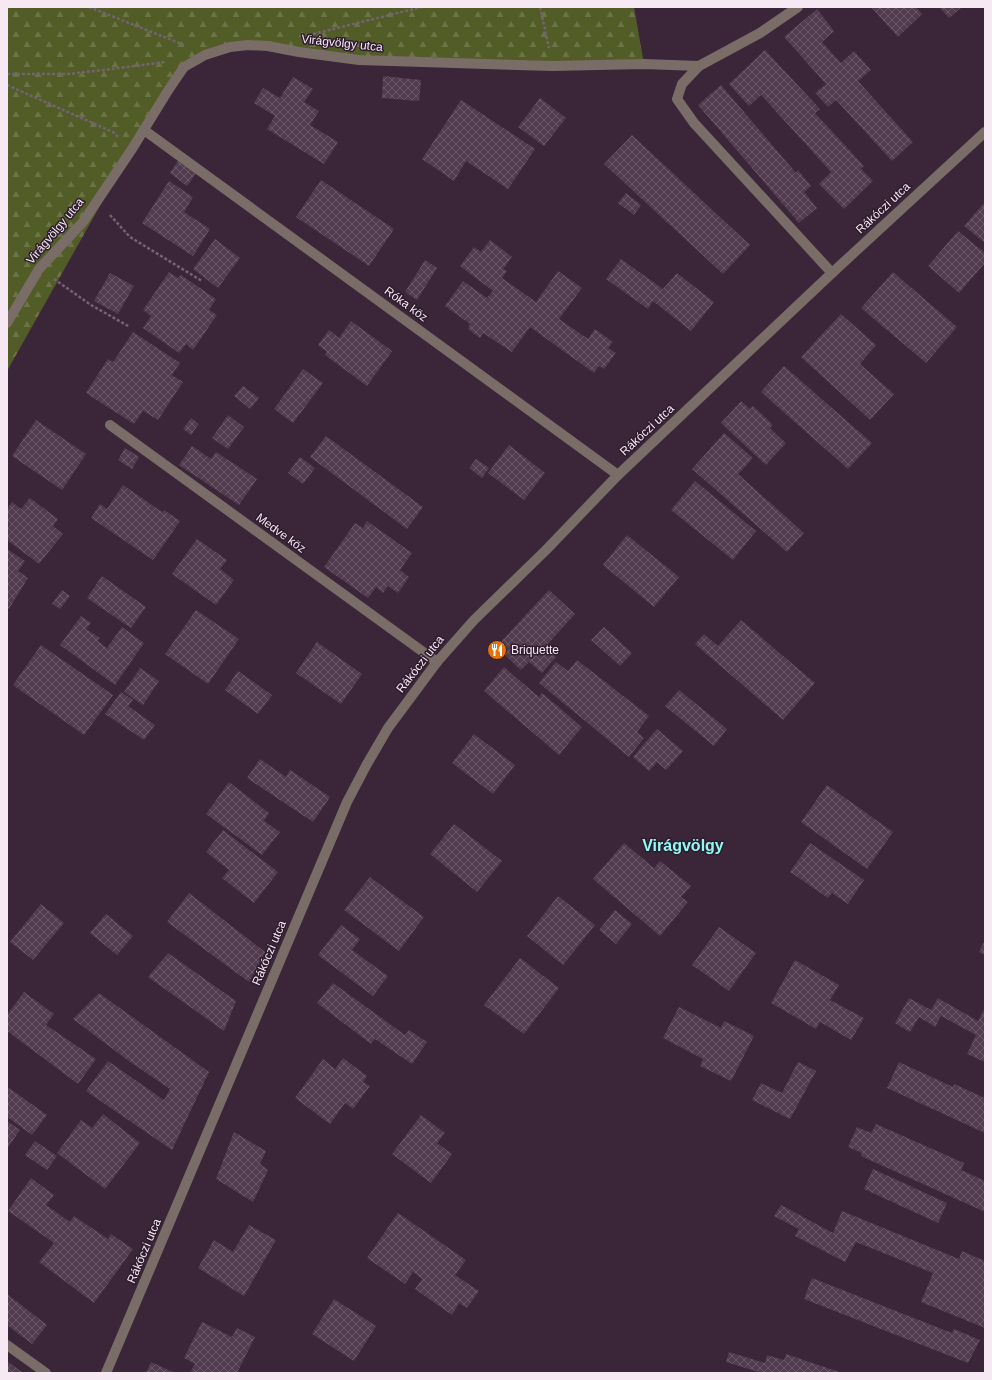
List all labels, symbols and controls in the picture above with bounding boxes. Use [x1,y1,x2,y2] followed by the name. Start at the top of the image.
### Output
[301,32,384,54] street label: Virágvölgy utca
[853,179,913,237] street label: Rákóczi utca
[23,195,87,267] street label: Virágvölgy utca
[382,284,430,324] street label: Róka köz
[617,401,677,459] street label: Rákóczi utca
[253,510,309,556] street label: Medve köz
[393,632,447,695] street label: Rákóczi utca
[486,639,508,661] restaurant icon: Briquette
[511,643,559,657] place label: Briquette
[642,837,724,854] district label: Virágvölgy
[249,918,289,987] street label: Rákóczi utca
[124,1216,164,1285] street label: Rákóczi utca

